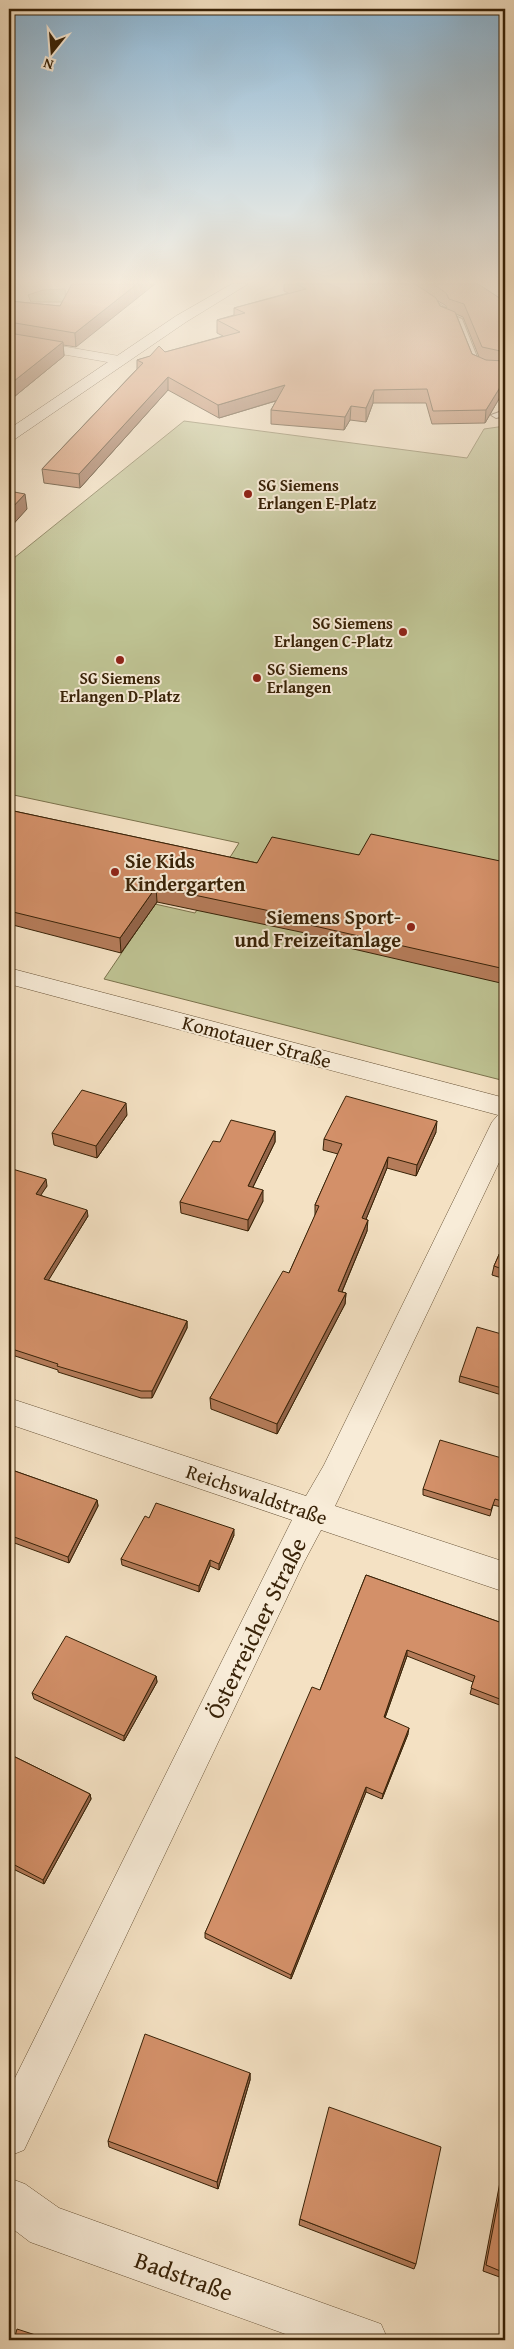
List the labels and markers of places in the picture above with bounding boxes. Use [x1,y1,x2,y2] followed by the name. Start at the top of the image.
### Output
[258,473,377,515] place label: SG Siemens Erlangen E-Platz
[242,488,254,500] marker: SG Siemens Erlangen E-Platz
[274,611,393,653] place label: SG Siemens Erlangen C-Platz
[397,626,409,638] marker: SG Siemens Erlangen C-Platz
[114,654,126,666] marker: SG Siemens Erlangen D-Platz
[267,657,348,699] place label: SG Siemens Erlangen
[60,666,180,708] place label: SG Siemens Erlangen D-Platz
[251,672,263,684] marker: SG Siemens Erlangen
[125,846,246,898] place label: Sie Kids Kindergarten
[109,866,121,878] marker: Sie Kids Kindergarten
[235,902,401,954] place label: Siemens Sport- und Freizeitanlage
[405,921,417,933] marker: Siemens Sport- und Freizeitanlage

